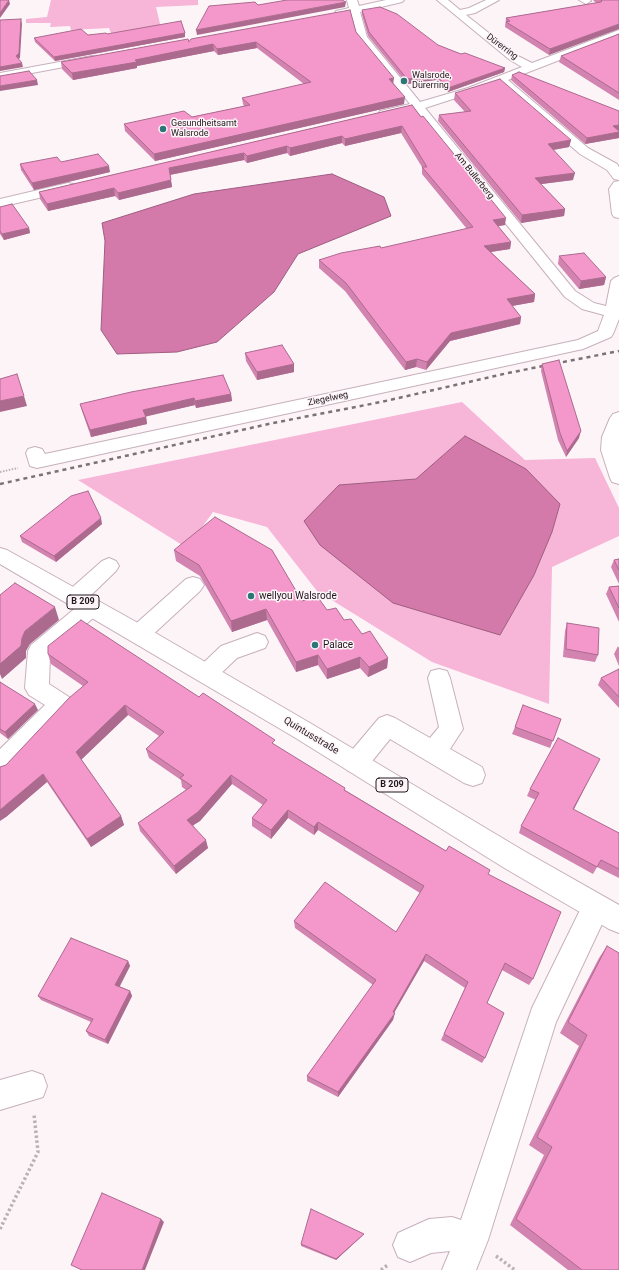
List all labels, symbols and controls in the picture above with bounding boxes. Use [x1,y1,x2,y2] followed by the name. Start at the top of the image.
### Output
[484,32,520,62] street label: Dürerring
[412,71,451,92] place label: Walsrode, Dürerring
[399,76,409,86] marker: Walsrode, Dürerring
[171,119,237,140] place label: Gesundheitsamt Walsrode
[158,124,168,134] marker: Gesundheitsamt Walsrode
[452,151,496,201] street label: Am Bullerberg
[307,389,349,409] street label: Ziegelweg
[259,590,337,602] place label: wellyou Walsrode
[246,591,256,601] marker: wellyou Walsrode
[67,595,99,609] road number: B 209
[323,639,353,651] place label: Palace
[310,640,320,650] marker: Palace
[281,715,341,757] street label: Quintusstraße
[376,778,408,792] road number: B 209

